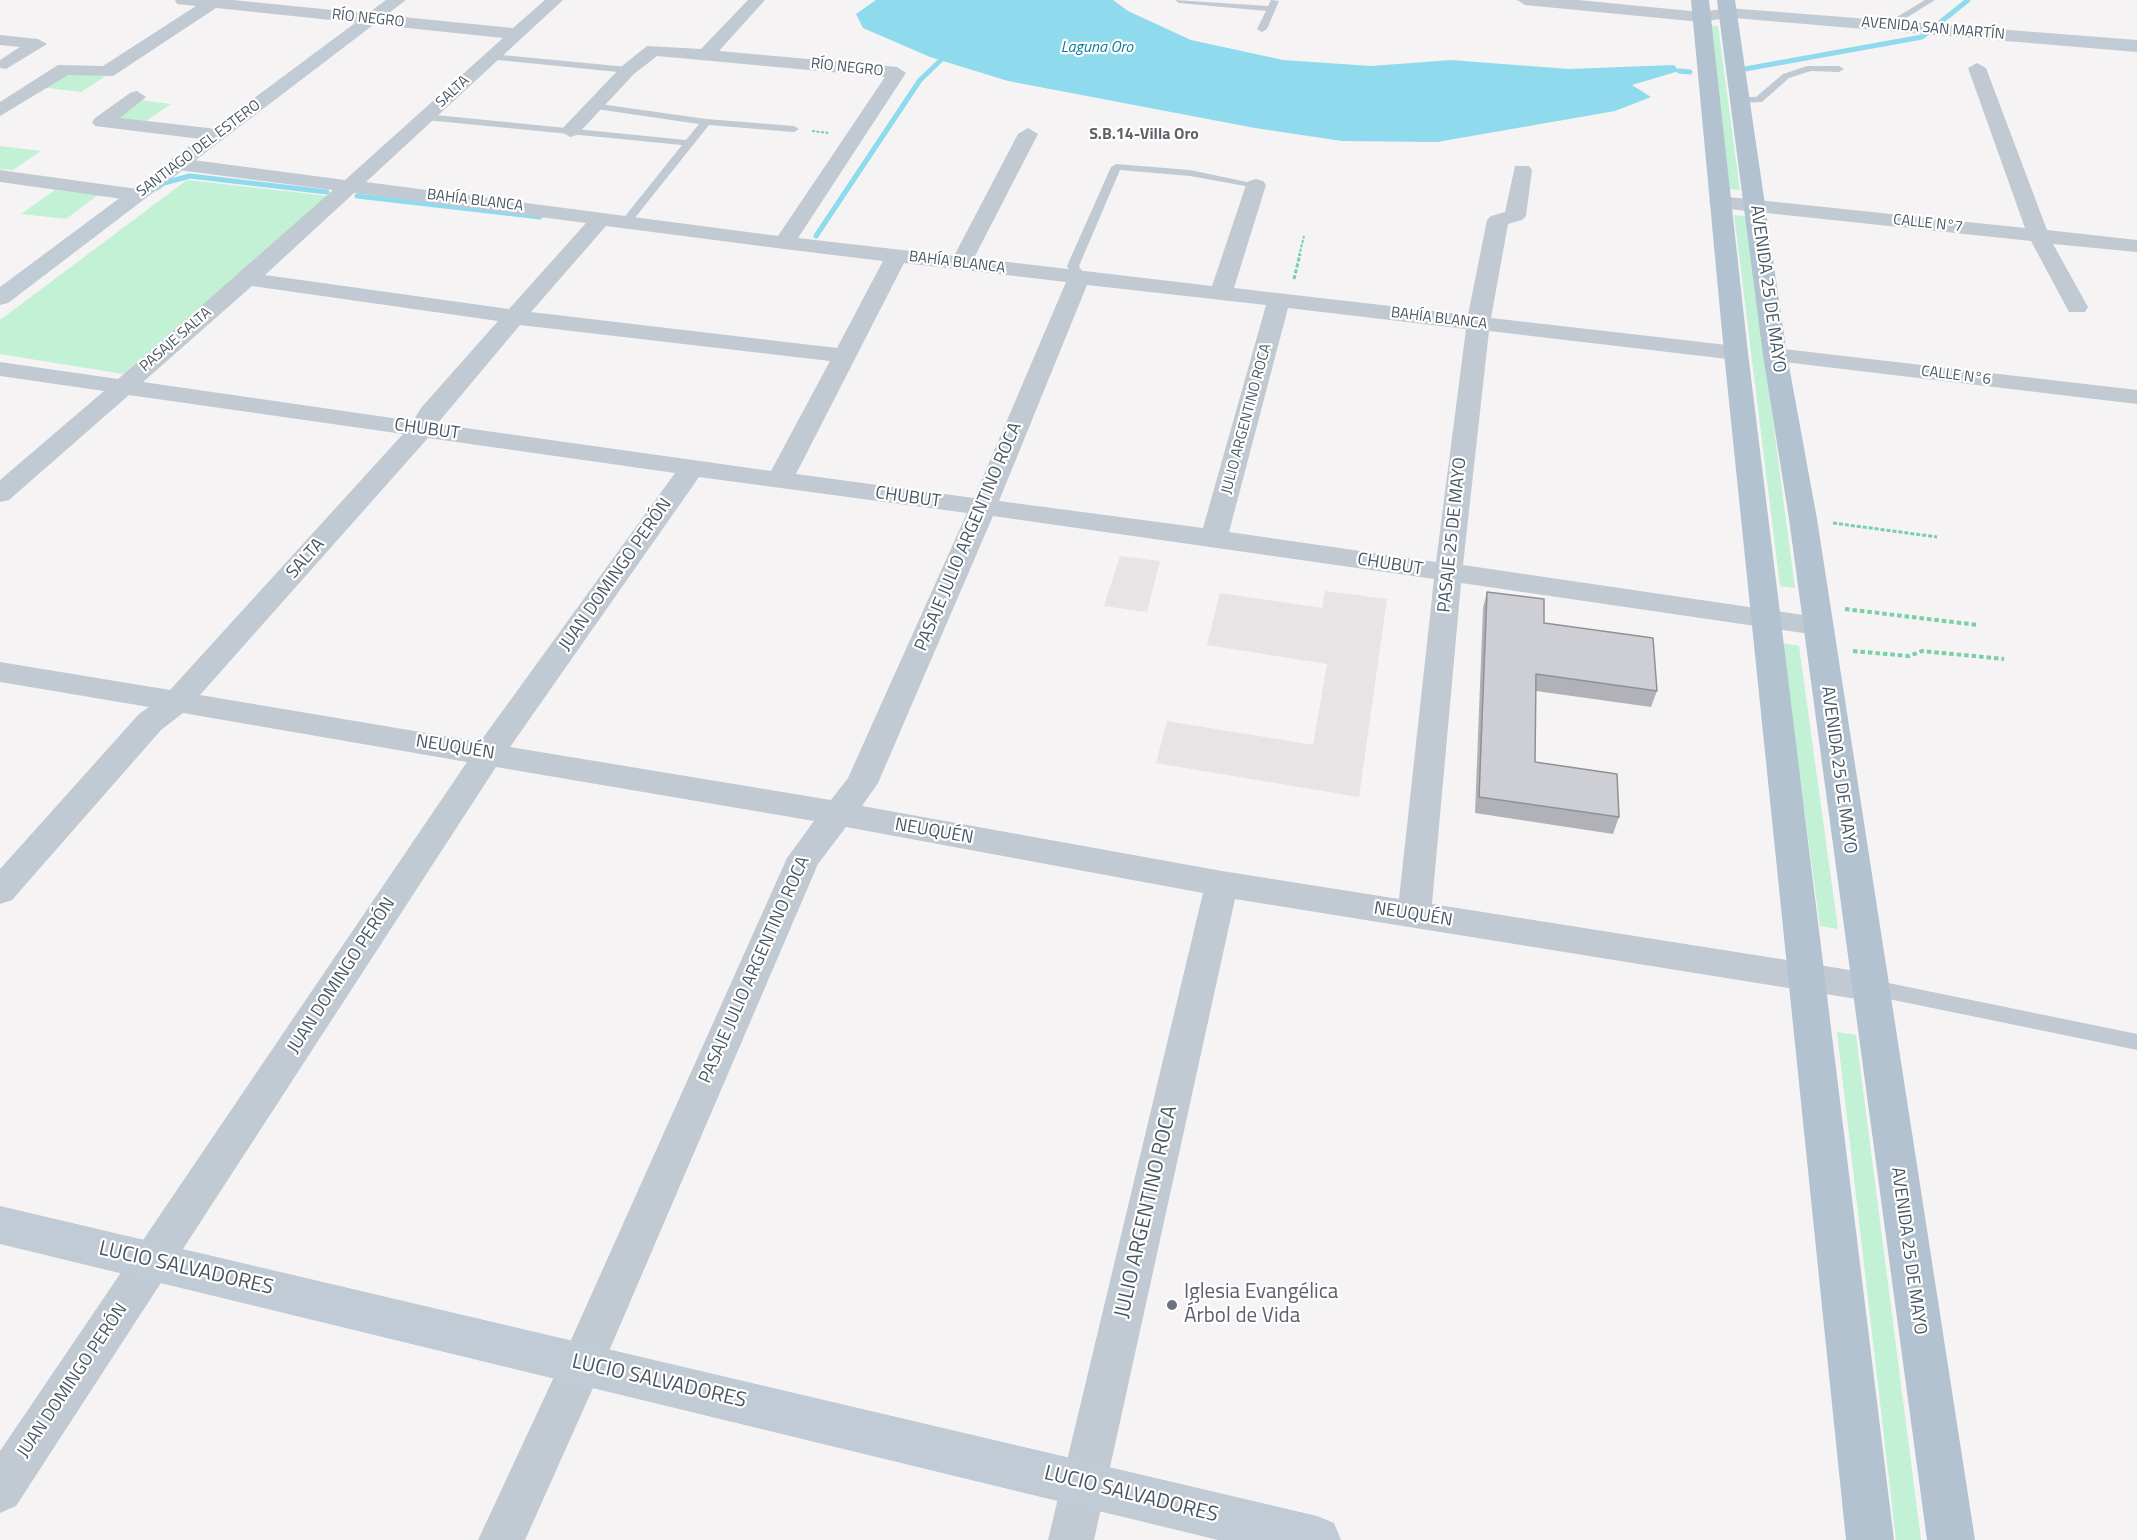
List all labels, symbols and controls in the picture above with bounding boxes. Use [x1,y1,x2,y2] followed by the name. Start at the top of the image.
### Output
[331,6,405,32] street label: RÍO NEGRO
[1861,14,2005,44] street label: AVENIDA SAN MARTÍN
[1061,38,1133,58] water label: Laguna Oro
[810,55,884,81] street label: RÍO NEGRO
[433,72,473,112] street label: SALTA
[134,97,264,201] street label: SANTIAGO DEL ESTERO
[1089,125,1199,145] district label: S.B.14-Villa Oro
[426,186,524,216] street label: BAHÍA BLANCA
[1745,204,1789,374] street label: AVENIDA 25 DE MAYO
[1892,211,1964,237] street label: CALLE N°7
[908,248,1006,278] street label: BAHÍA BLANCA
[137,304,215,376] street label: PASAJE SALTA
[1390,304,1488,334] street label: BAHÍA BLANCA
[1218,342,1276,496] street label: JULIO ARGENTINO ROCA
[1920,363,1992,389] street label: CALLE N°6
[393,415,461,445] street label: CHUBUT
[911,419,1027,655] street label: PASAJE JULIO ARGENTINO ROCA
[1434,456,1472,614] street label: PASAJE 25 DE MAYO
[874,483,942,513] street label: CHUBUT
[555,494,677,656] street label: JUAN DOMINGO PERÓN
[282,534,330,584] street label: SALTA
[1356,549,1424,581] street label: CHUBUT
[1816,685,1860,855] street label: AVENIDA 25 DE MAYO
[414,731,496,765] street label: NEUQUÉN
[893,814,975,850] street label: NEUQUÉN
[695,853,815,1087] street label: PASAJE JULIO ARGENTINO ROCA
[284,894,400,1058] street label: JUAN DOMINGO PERÓN
[1372,898,1454,932] street label: NEUQUÉN
[1110,1103,1184,1321] street label: JULIO ARGENTINO ROCA
[1886,1166,1930,1336] street label: AVENIDA 25 DE MAYO
[96,1237,276,1301] street label: LUCIO SALVADORES
[1184,1280,1338,1330] place label: Iglesia Evangélica Árbol de Vida
[1165,1298,1179,1312] marker: Iglesia Evangélica Árbol de Vida
[13,1300,133,1462] street label: JUAN DOMINGO PERÓN
[569,1350,749,1414] street label: LUCIO SALVADORES
[1041,1461,1221,1529] street label: LUCIO SALVADORES

